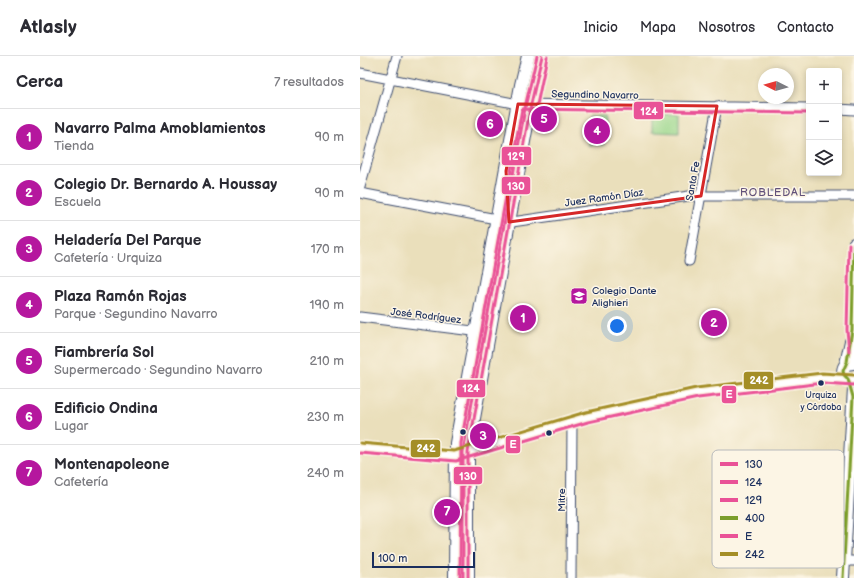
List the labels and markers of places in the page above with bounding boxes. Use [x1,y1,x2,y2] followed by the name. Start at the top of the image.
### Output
[531,104,557,134] pin: 5
[477,109,503,139] pin: 6
[584,116,610,146] pin: 4
[592,285,657,309] place label: Colegio Dante Alighieri
[569,286,589,306] school or university icon: Colegio Dante Alighieri
[510,303,536,333] pin: 1
[701,308,727,338] pin: 2
[816,378,826,388] marker: Urquiza y Córdoba
[800,390,841,413] place label: Urquiza y Córdoba
[470,421,496,451] pin: 3
[458,427,468,437] unlabelled marker
[544,428,554,438] unlabelled marker
[434,497,460,527] pin: 7

